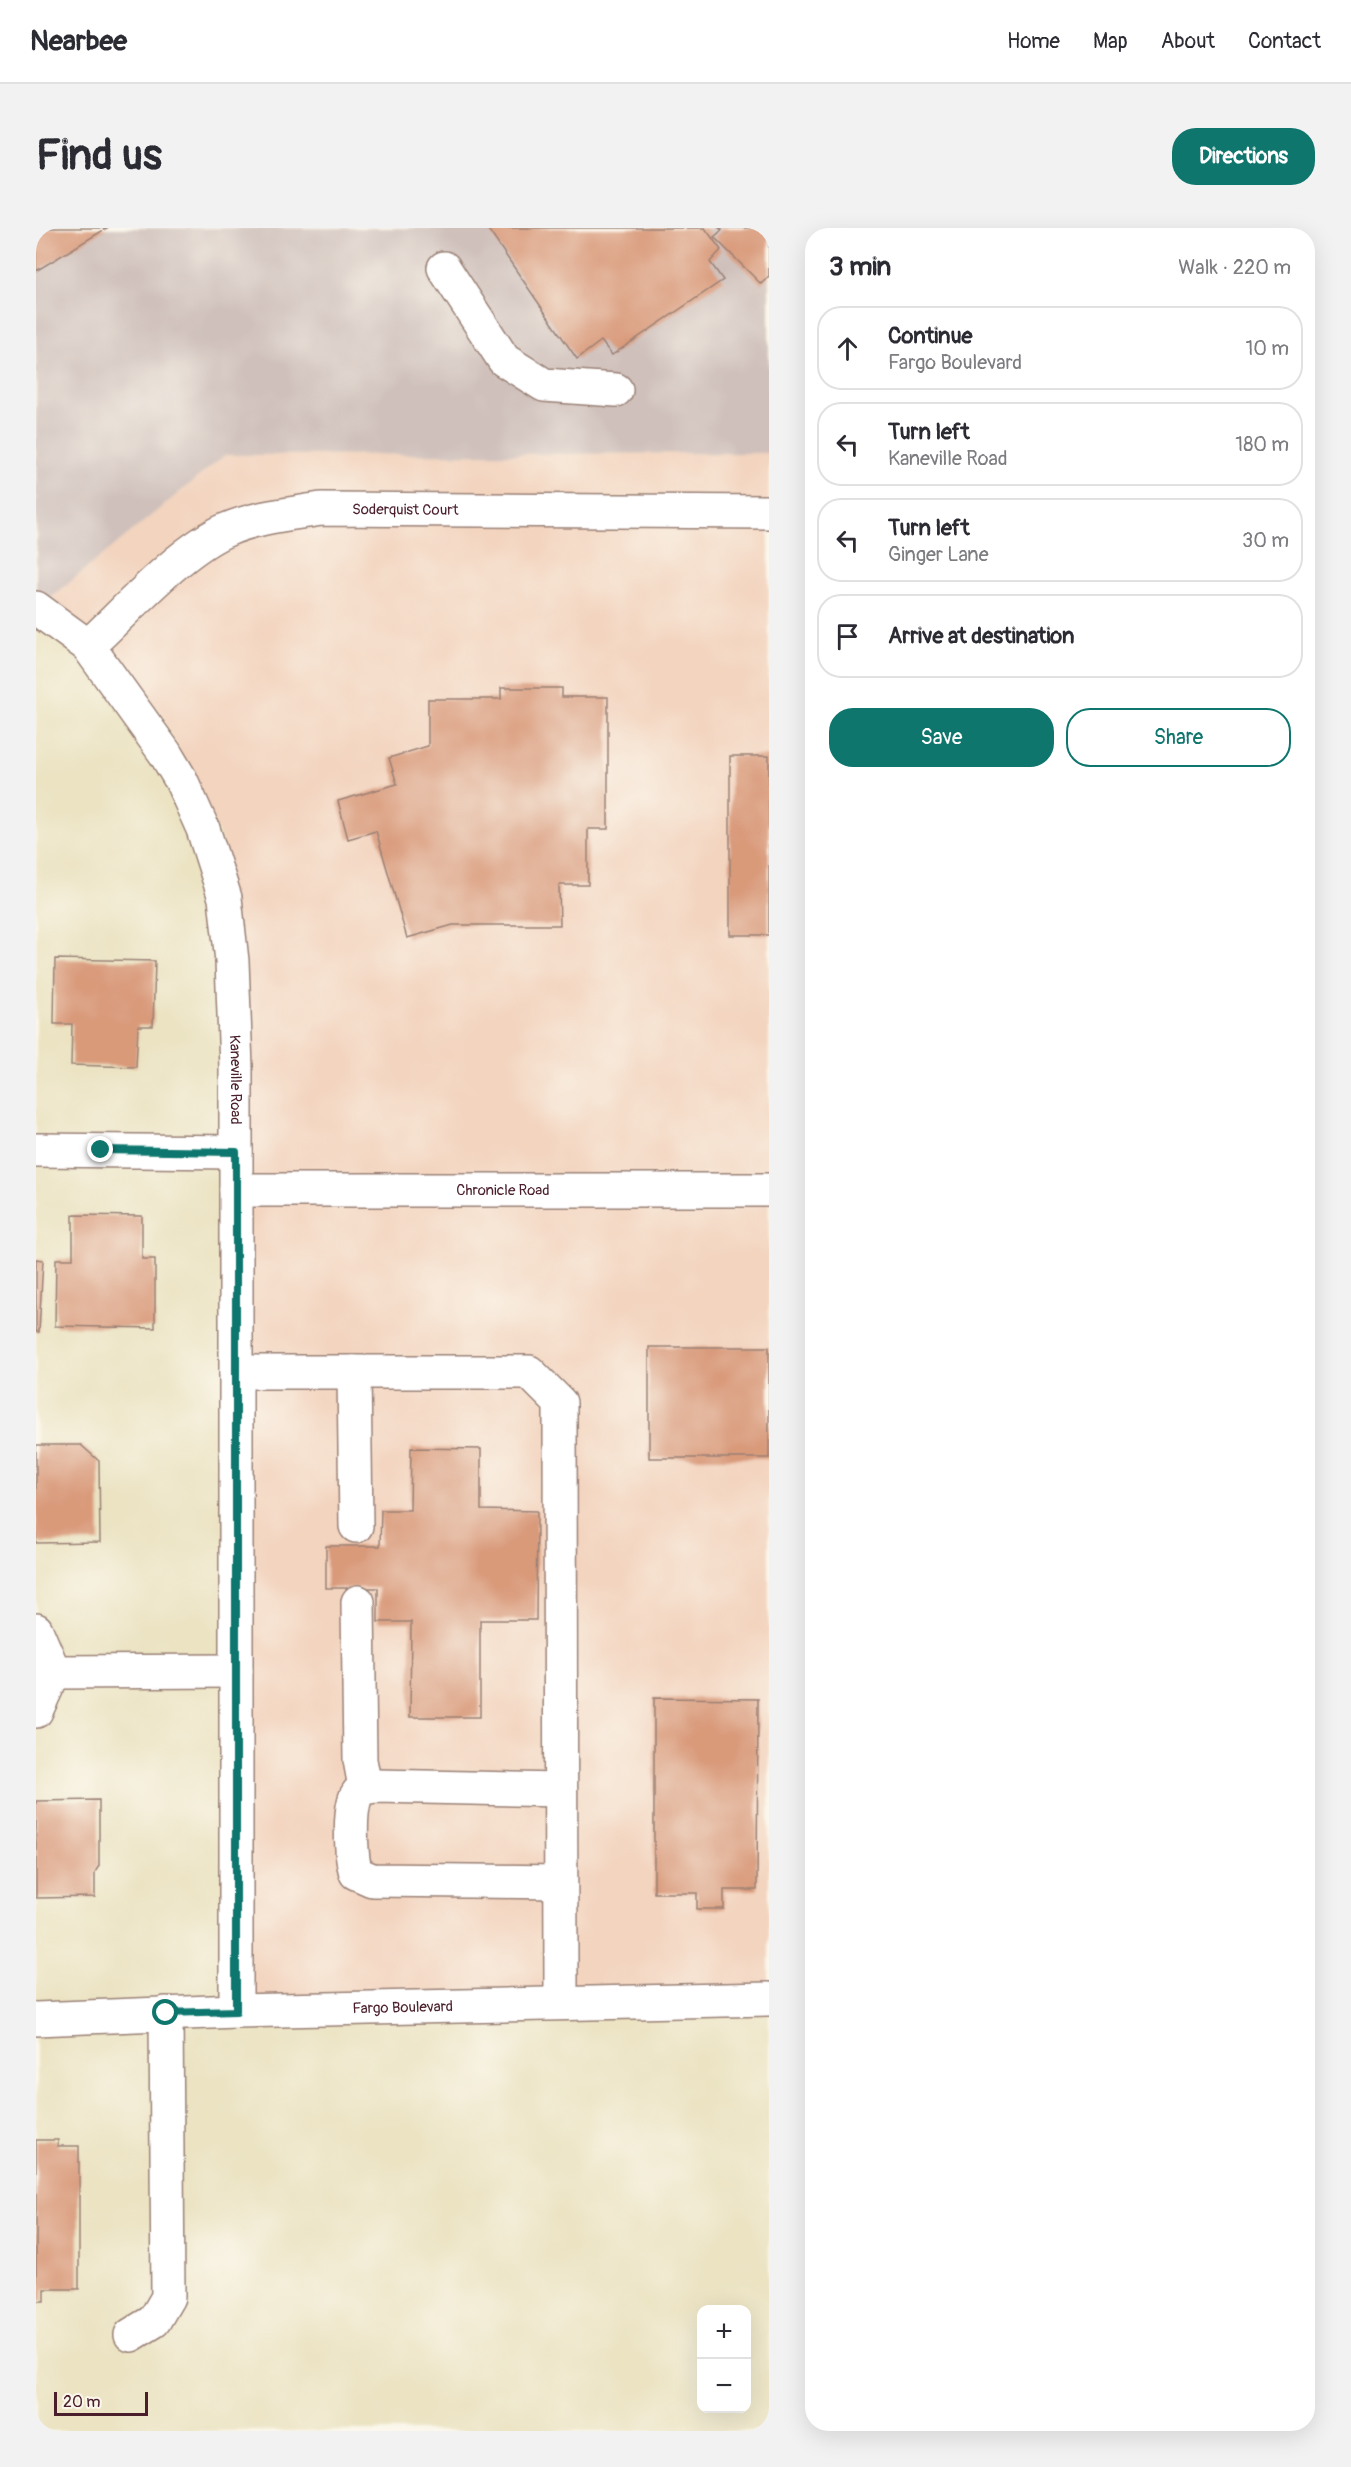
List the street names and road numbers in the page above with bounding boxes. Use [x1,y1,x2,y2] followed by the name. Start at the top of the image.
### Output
[352,500,460,520] street label: Soderquist Court
[225,1035,245,1125] street label: Kaneville Road
[456,1181,550,1200] street label: Chronicle Road
[352,1997,453,2018] street label: Fargo Boulevard

